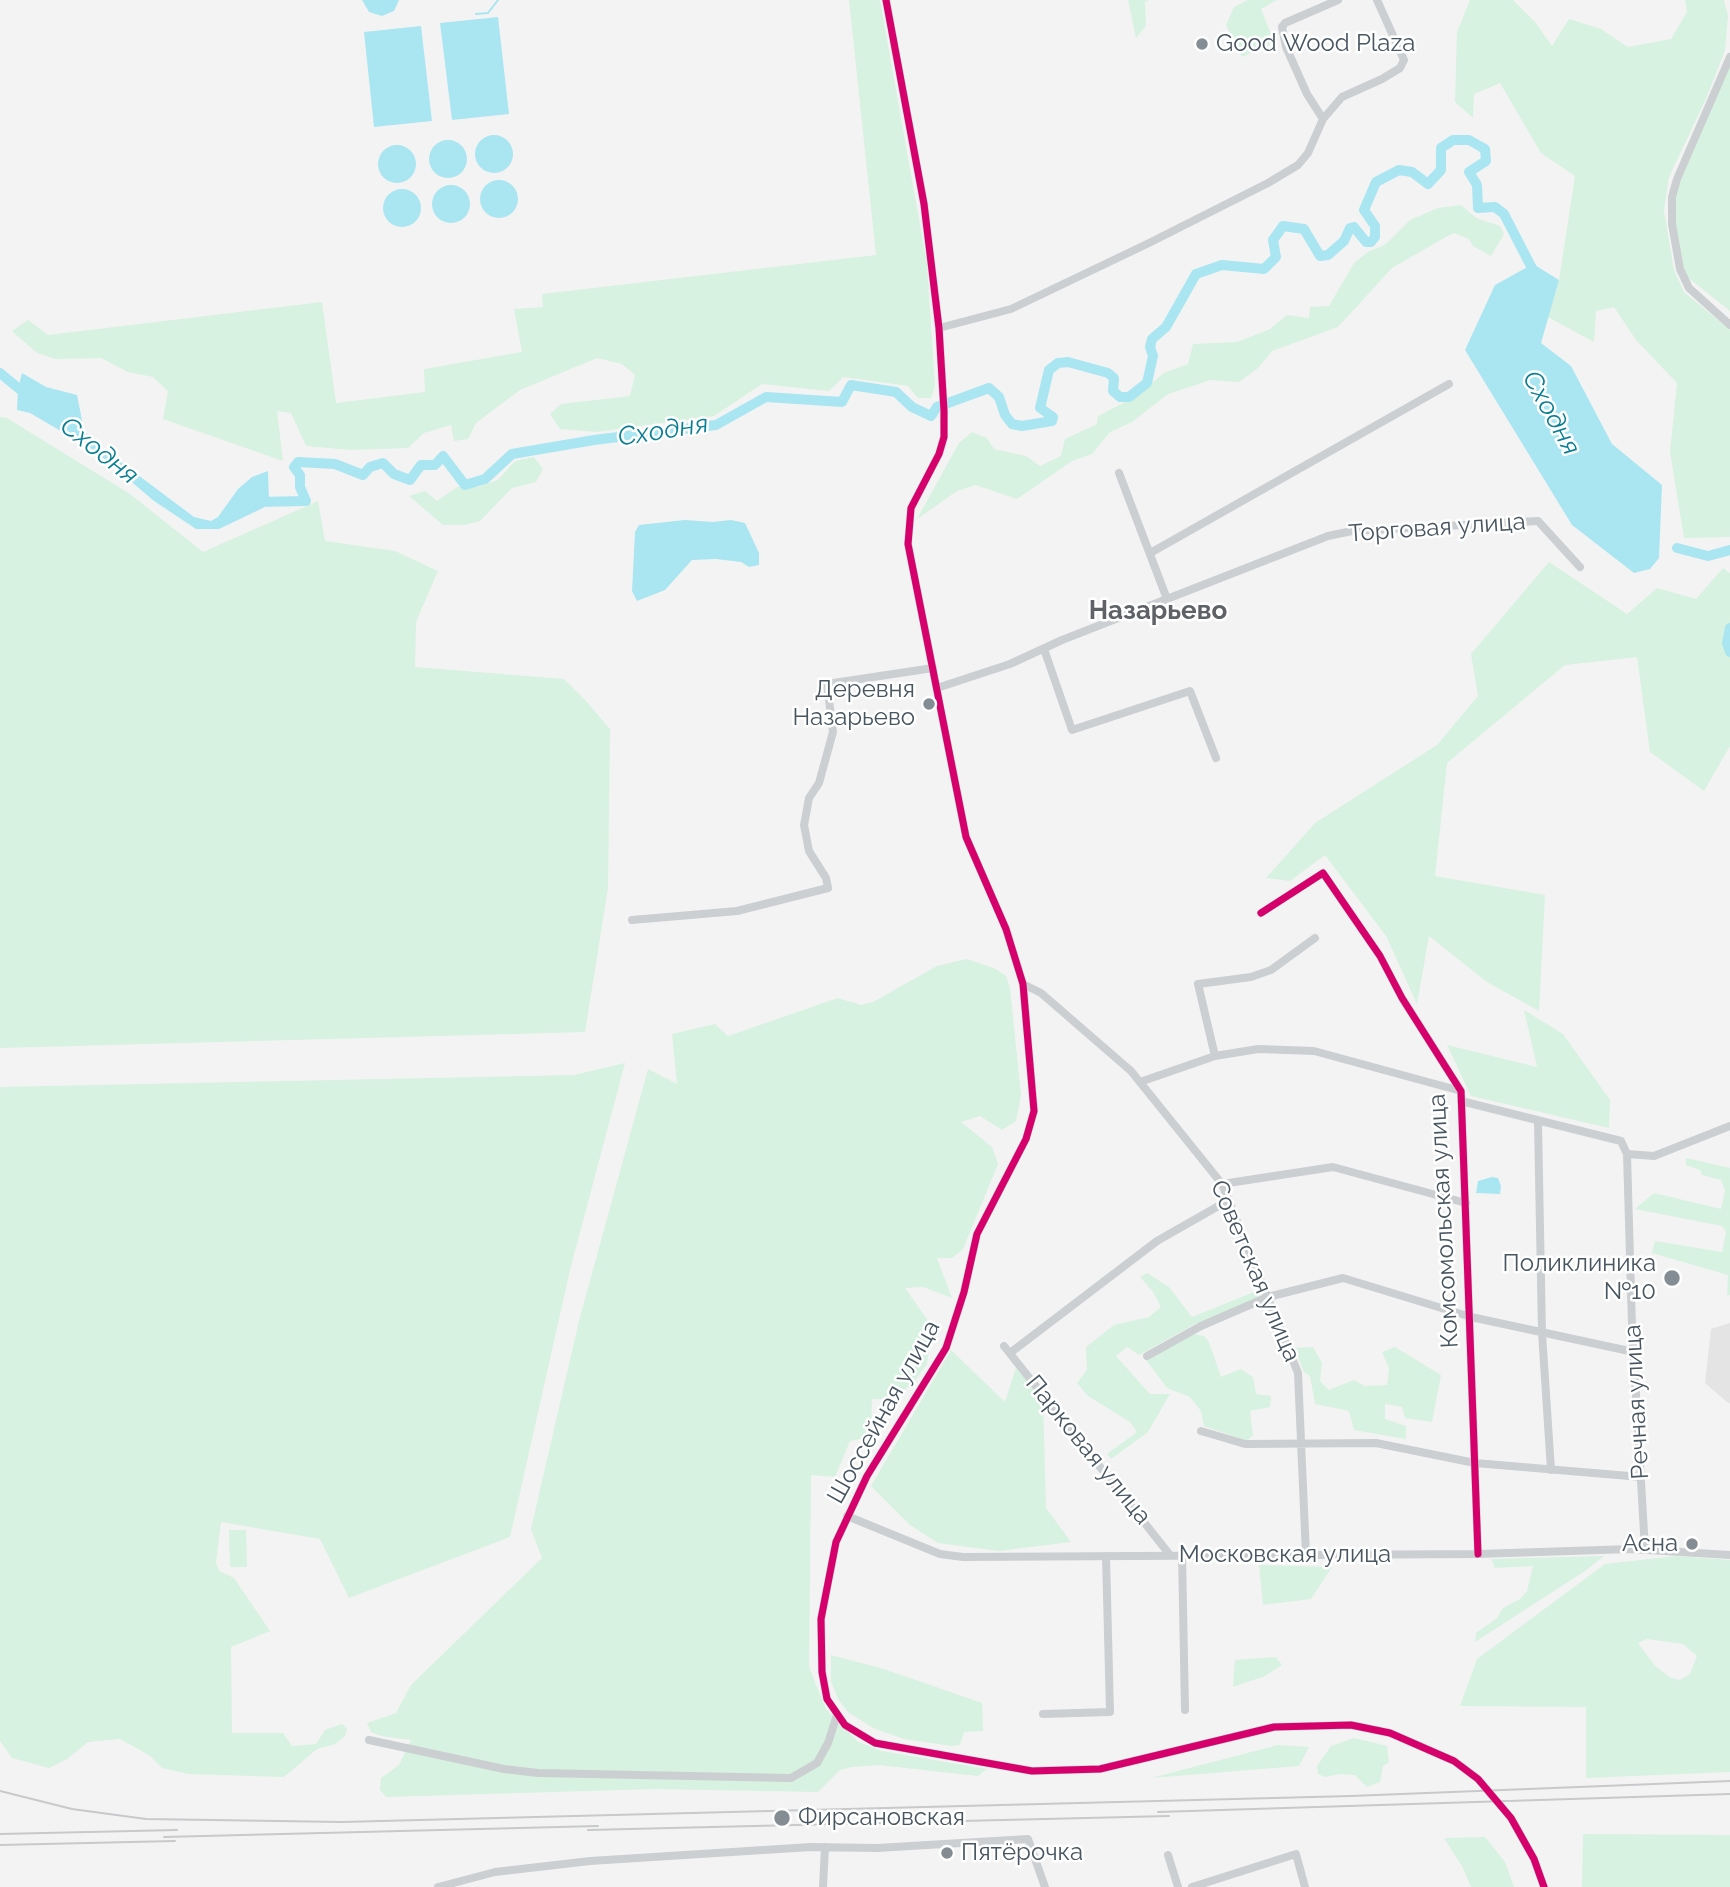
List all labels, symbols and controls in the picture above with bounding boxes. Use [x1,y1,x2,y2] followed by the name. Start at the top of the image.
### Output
[1216,30,1415,58] place label: Good Wood Plaza
[1194,36,1210,52] marker: Good Wood Plaza
[1515,366,1587,460] water label: Сходня
[615,408,711,454] water label: Сходня
[53,411,145,491] water label: Сходня
[1348,507,1526,549] street label: Торговая улица
[1089,595,1227,627] district label: Назарьево
[792,676,915,732] place label: Деревня Назарьево
[921,696,937,712] marker: Деревня Назарьево
[1423,1093,1465,1349] street label: Комсомольская улица
[1204,1176,1306,1366] street label: Советская улица
[1503,1250,1656,1306] place label: Поликлиника №10
[1662,1268,1682,1288] marker: Поликлиника №10
[822,1315,946,1509] street label: Шоссейная улица
[1619,1324,1655,1480] street label: Речная улица
[1019,1370,1157,1530] street label: Парковая улица
[1622,1530,1678,1558] place label: Асна
[1684,1536,1700,1552] marker: Асна
[1179,1541,1391,1569] street label: Московская улица
[798,1804,965,1832] place label: Фирсановская
[772,1808,792,1828] marker: Фирсановская
[961,1839,1083,1867] place label: Пятёрочка
[939,1845,955,1861] marker: Пятёрочка

